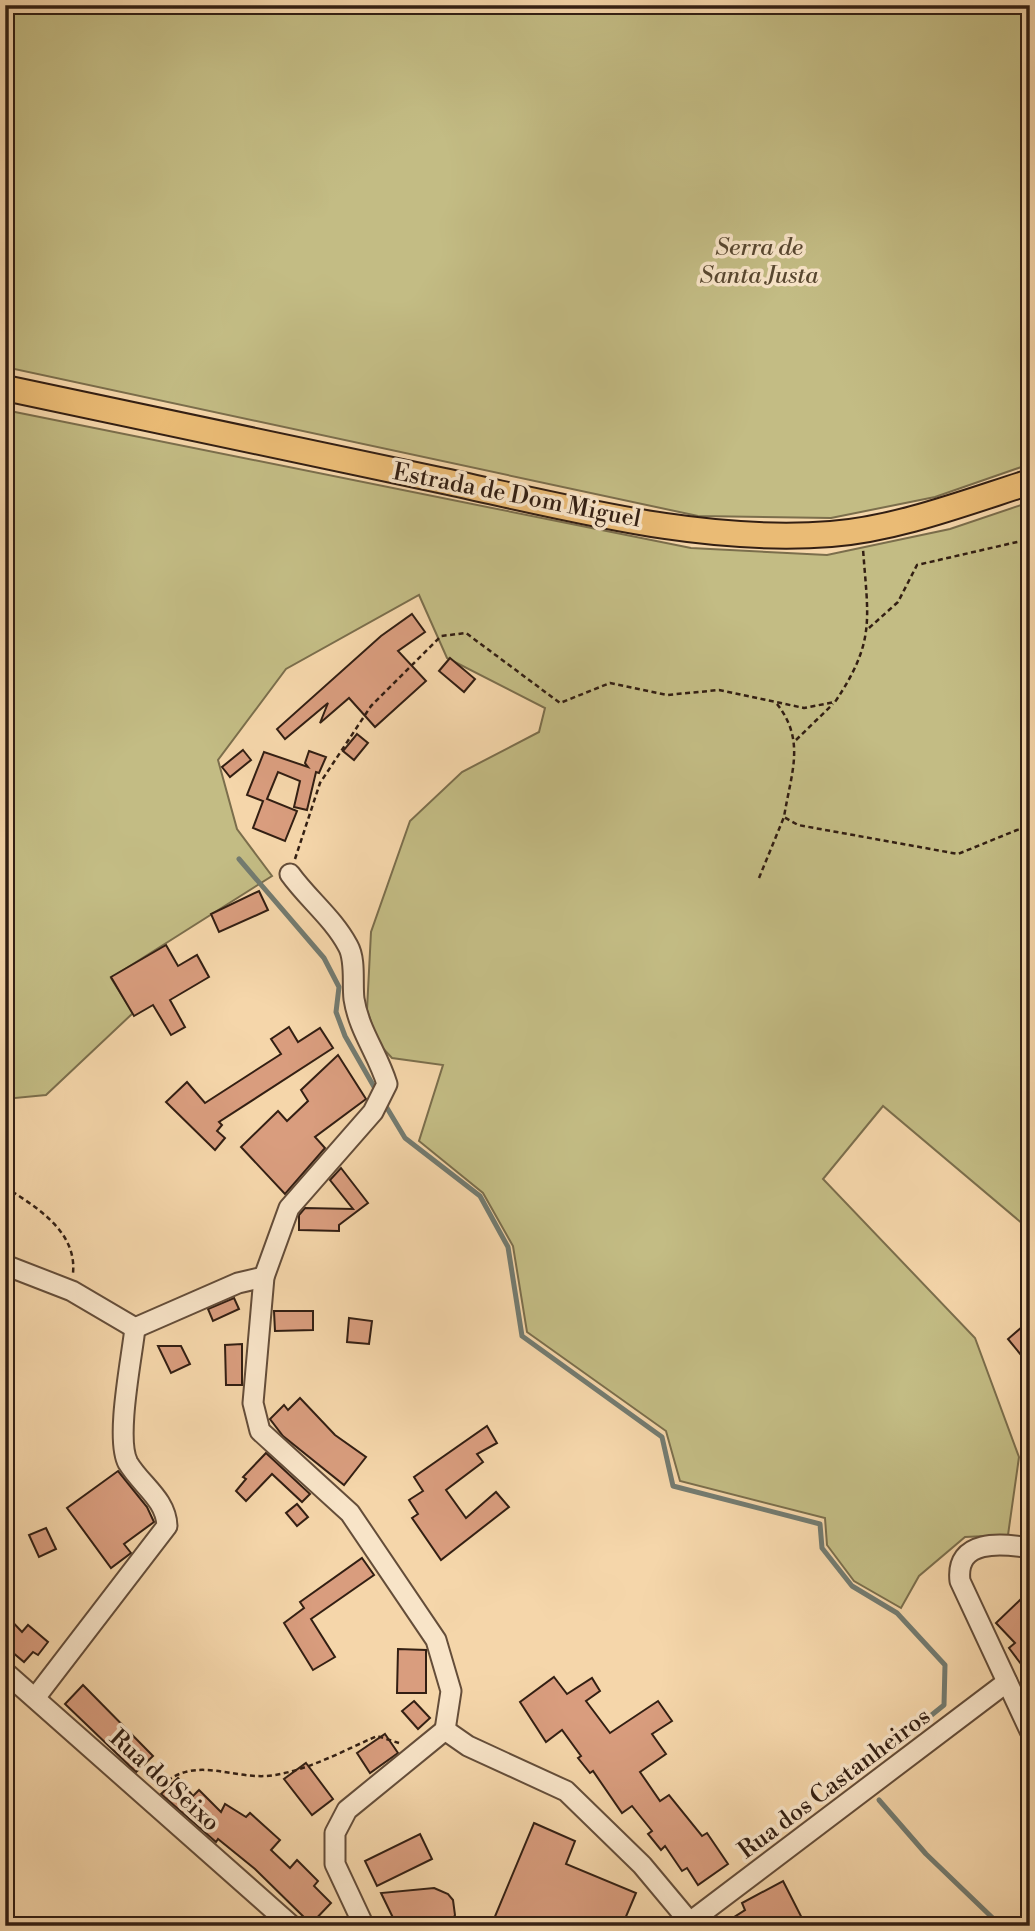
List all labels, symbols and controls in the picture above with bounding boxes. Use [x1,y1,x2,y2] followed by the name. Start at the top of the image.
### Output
[700,233,819,291] park label: Serra de Santa Justa
[390,457,643,535] street label: Estrada de Dom Miguel
[733,1702,937,1866] street label: Rua dos Castanheiros
[103,1723,226,1838] street label: Rua do Seixo

